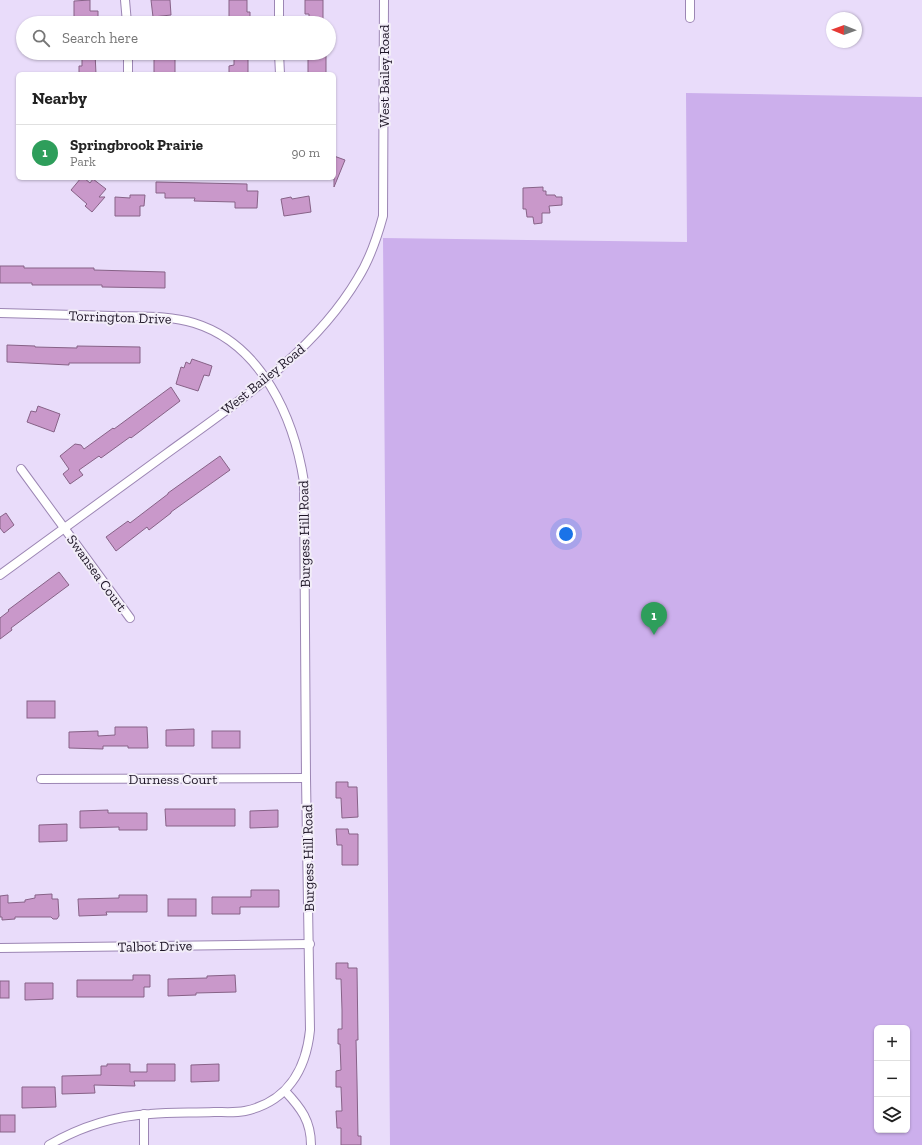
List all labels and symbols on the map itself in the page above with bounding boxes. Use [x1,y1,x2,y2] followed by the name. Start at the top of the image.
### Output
[826,12,862,48] north arrow
[376,24,393,127] street label: West Bailey Road
[68,307,172,328] street label: Torrington Drive
[218,340,309,418] street label: West Bailey Road
[295,480,314,588] street label: Burgess Hill Road
[556,524,576,544] your location
[63,532,131,616] street label: Swansea Court
[641,602,667,635] pin: 1
[129,771,218,788] street label: Durness Court
[299,804,318,912] street label: Burgess Hill Road
[117,937,193,956] street label: Talbot Drive

